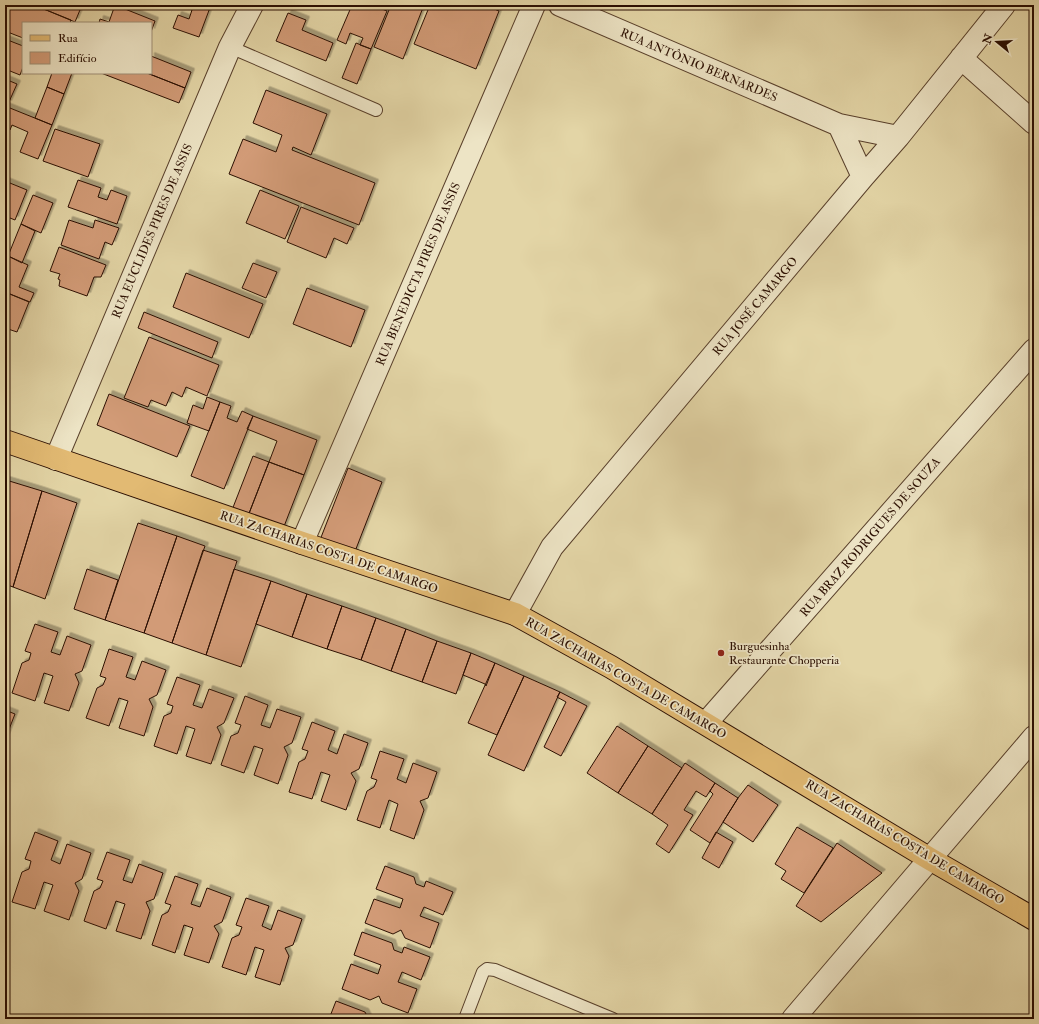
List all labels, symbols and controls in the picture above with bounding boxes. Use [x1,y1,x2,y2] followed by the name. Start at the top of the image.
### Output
[22,22,152,74] legend
[977,22,1017,62] north arrow
[618,25,780,105] street label: RUA ANTÔNIO BERNARDES
[58,31,79,46] text: Rua
[980,31,996,47] text: N
[58,51,97,66] text: Edifício
[109,142,196,321] street label: RUA EUCLIDES PIRES DE ASSIS
[373,180,464,368] street label: RUA BENEDICTA PIRES DE ASSIS
[710,254,801,359] street label: RUA JOSÉ CAMARGO
[797,454,944,620] street label: RUA BRAZ RODRIGUES DE SOUZA
[218,508,440,597] street label: RUA ZACHARIAS COSTA DE CAMARGO
[523,615,729,742] street label: RUA ZACHARIAS COSTA DE CAMARGO
[729,639,840,668] place label: Burguesinha Restaurante Chopperia
[716,648,726,658] marker: Burguesinha Restaurante Chopperia
[802,777,1007,908] street label: RUA ZACHARIAS COSTA DE CAMARGO

